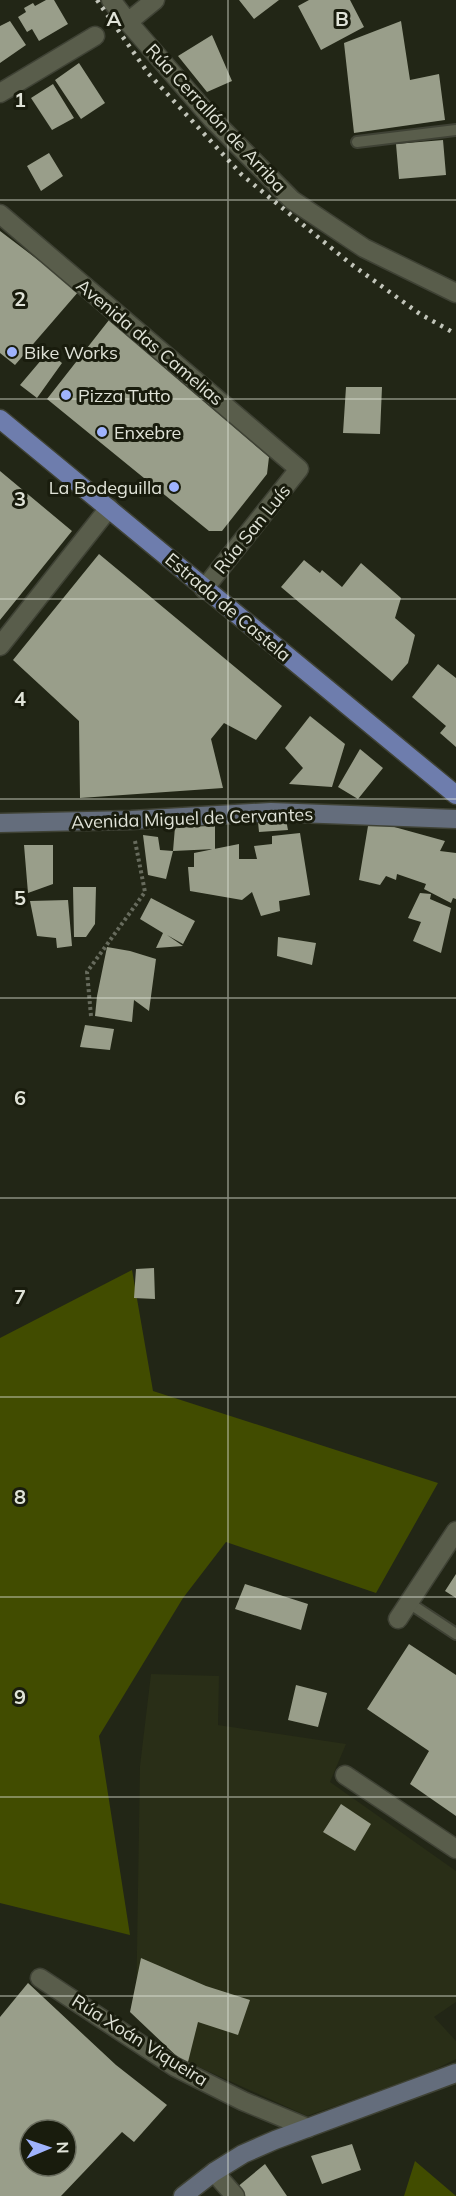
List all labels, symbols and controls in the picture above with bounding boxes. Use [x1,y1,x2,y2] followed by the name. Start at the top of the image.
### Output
[107,6,122,31] text: A
[335,6,349,31] text: B
[141,39,291,197] street label: Rúa Cerrallón de Arriba
[14,87,26,112] text: 1
[72,274,228,410] street label: Avenida das Camelias
[14,286,26,311] text: 2
[24,341,118,364] place label: Bike Works
[5,345,19,359] marker: Bike Works
[78,384,171,407] place label: Pizza Tutto
[59,388,73,402] marker: Pizza Tutto
[114,421,181,444] place label: Enxebre
[95,425,109,439] marker: Enxebre
[49,476,162,499] place label: La Bodeguilla
[209,479,295,579] street label: Rúa San Luís
[167,480,181,494] marker: La Bodeguilla
[14,486,26,511] text: 3
[160,548,296,666] street label: Estrada de Castela
[14,686,26,711] text: 4
[71,802,314,834] street label: Avenida Miguel de Cervantes
[14,885,26,910] text: 5
[14,1085,26,1110] text: 6
[14,1284,26,1309] text: 7
[14,1484,26,1509] text: 8
[14,1684,26,1709] text: 9
[68,1989,212,2091] street label: Rúa Xoán Viqueira
[18,2118,78,2178] north arrow
[53,2141,73,2154] text: N

